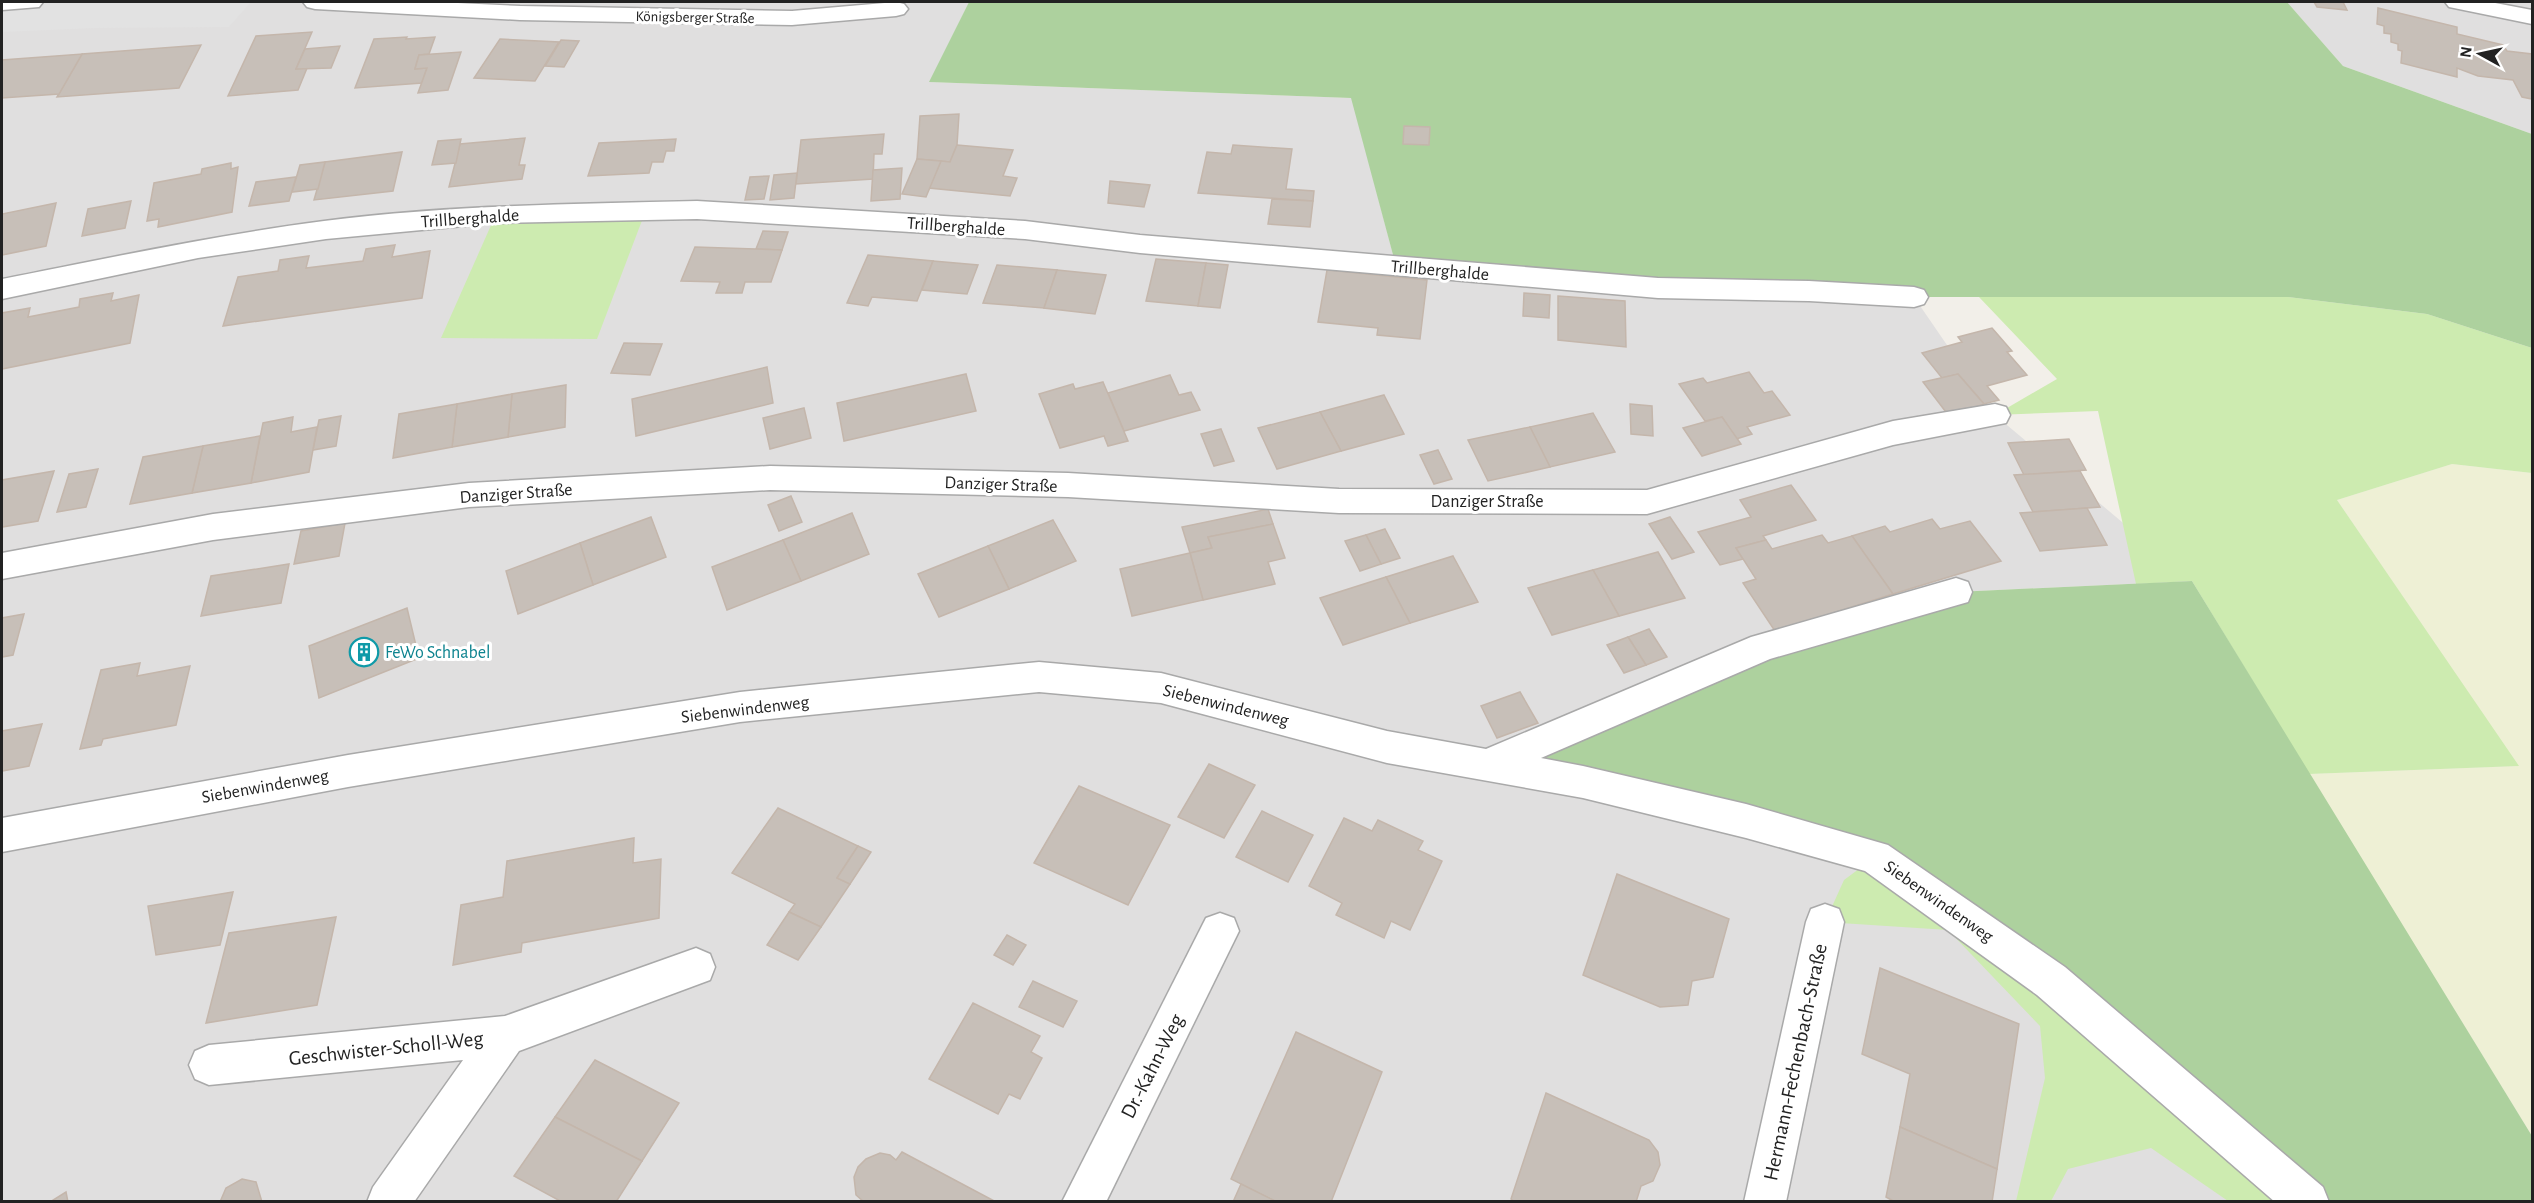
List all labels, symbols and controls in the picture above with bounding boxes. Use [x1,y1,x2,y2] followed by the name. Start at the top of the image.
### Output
[635,9,755,26] street label: Königsberger Straße
[2450,24,2510,84] north arrow
[2457,45,2475,59] text: N
[420,207,520,231] street label: Trillberghalde
[906,215,1006,239] street label: Trillberghalde
[1390,258,1490,284] street label: Trillberghalde
[944,474,1058,496] street label: Danziger Straße
[459,481,573,507] street label: Danziger Straße
[1430,493,1544,511] street label: Danziger Straße
[348,636,380,668] building icon: FeWo Schnabel
[385,644,491,662] place label: FeWo Schnabel
[1161,682,1291,730] street label: Siebenwindenweg
[680,693,810,727] street label: Siebenwindenweg
[200,767,330,807] street label: Siebenwindenweg
[1881,858,1997,946] street label: Siebenwindenweg
[1760,942,1831,1182] street label: Hermann-Fechenbach-Straße
[1117,1010,1188,1122] street label: Dr.-Kahn-Weg
[288,1028,485,1069] street label: Geschwister-Scholl-Weg

